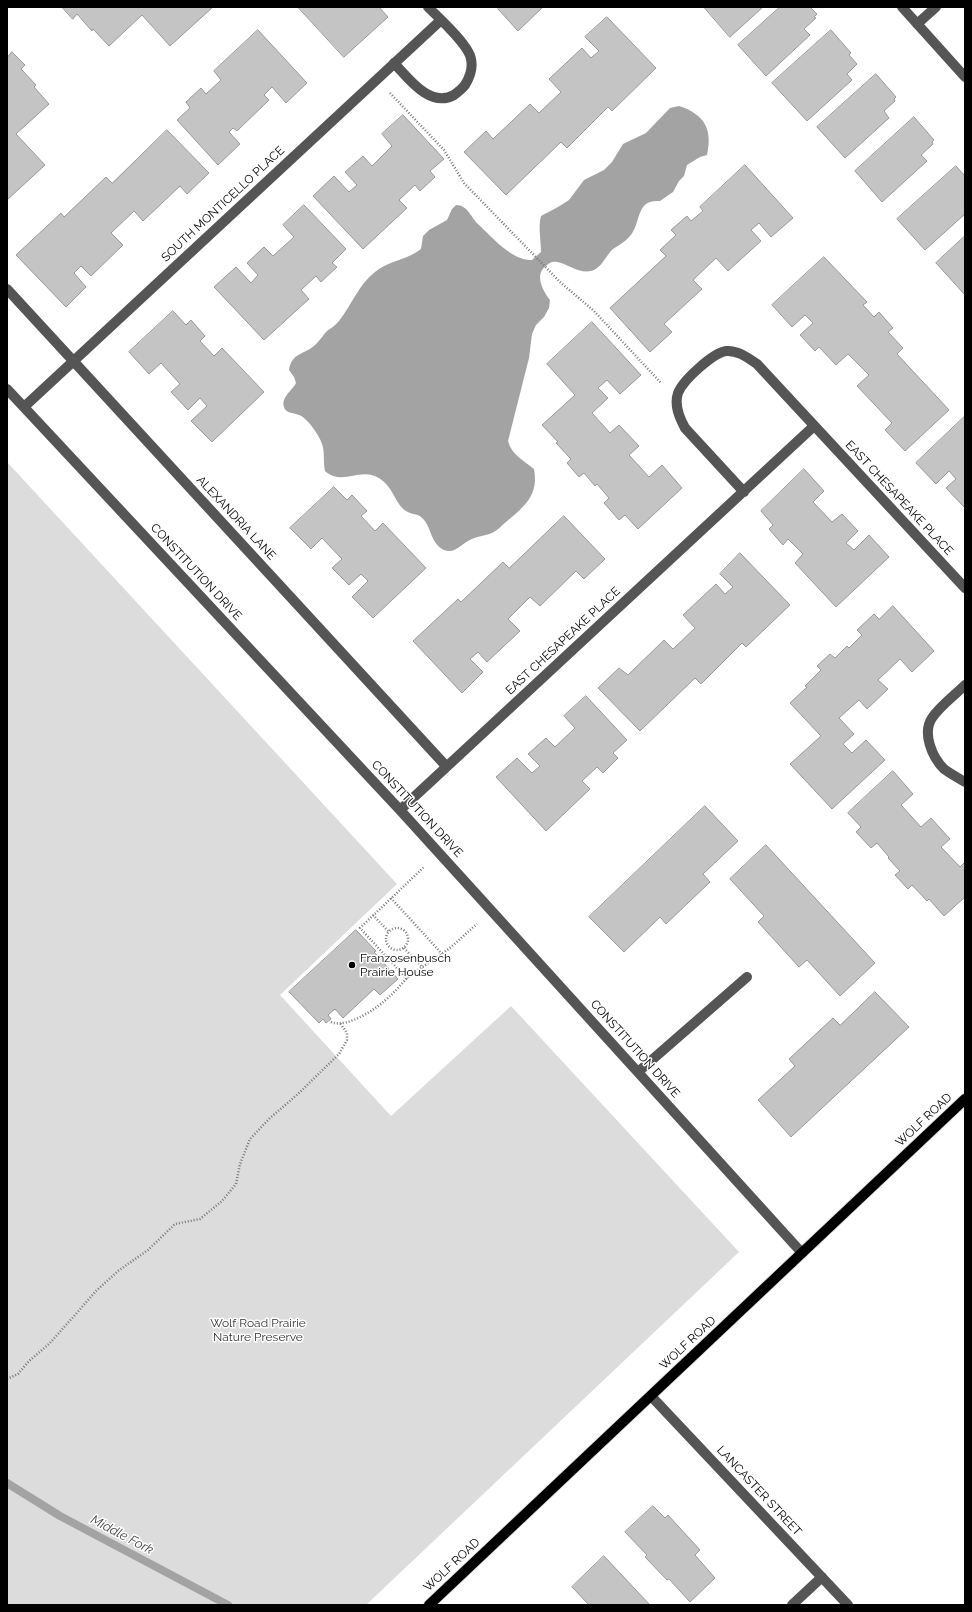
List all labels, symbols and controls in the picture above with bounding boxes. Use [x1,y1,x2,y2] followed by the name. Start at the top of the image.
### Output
[159,143,287,265] street label: SOUTH MONTICELLO PLACE
[842,438,956,558] street label: EAST CHESAPEAKE PLACE
[193,473,279,563] street label: ALEXANDRIA LANE
[147,521,245,623] street label: CONSTITUTION DRIVE
[503,584,623,698] street label: EAST CHESAPEAKE PLACE
[368,758,466,860] street label: CONSTITUTION DRIVE
[360,951,451,979] place label: Franzosenbusch Prairie House
[347,960,357,970] marker: Franzosenbusch Prairie House
[587,997,683,1101] street label: CONSTITUTION DRIVE
[893,1090,955,1150] street label: WOLF ROAD
[657,1313,719,1373] street label: WOLF ROAD
[210,1316,306,1344] park label: Wolf Road Prairie Nature Preserve
[714,1443,804,1539] street label: LANCASTER STREET
[88,1512,156,1558] water label: Middle Fork
[421,1535,483,1595] street label: WOLF ROAD

